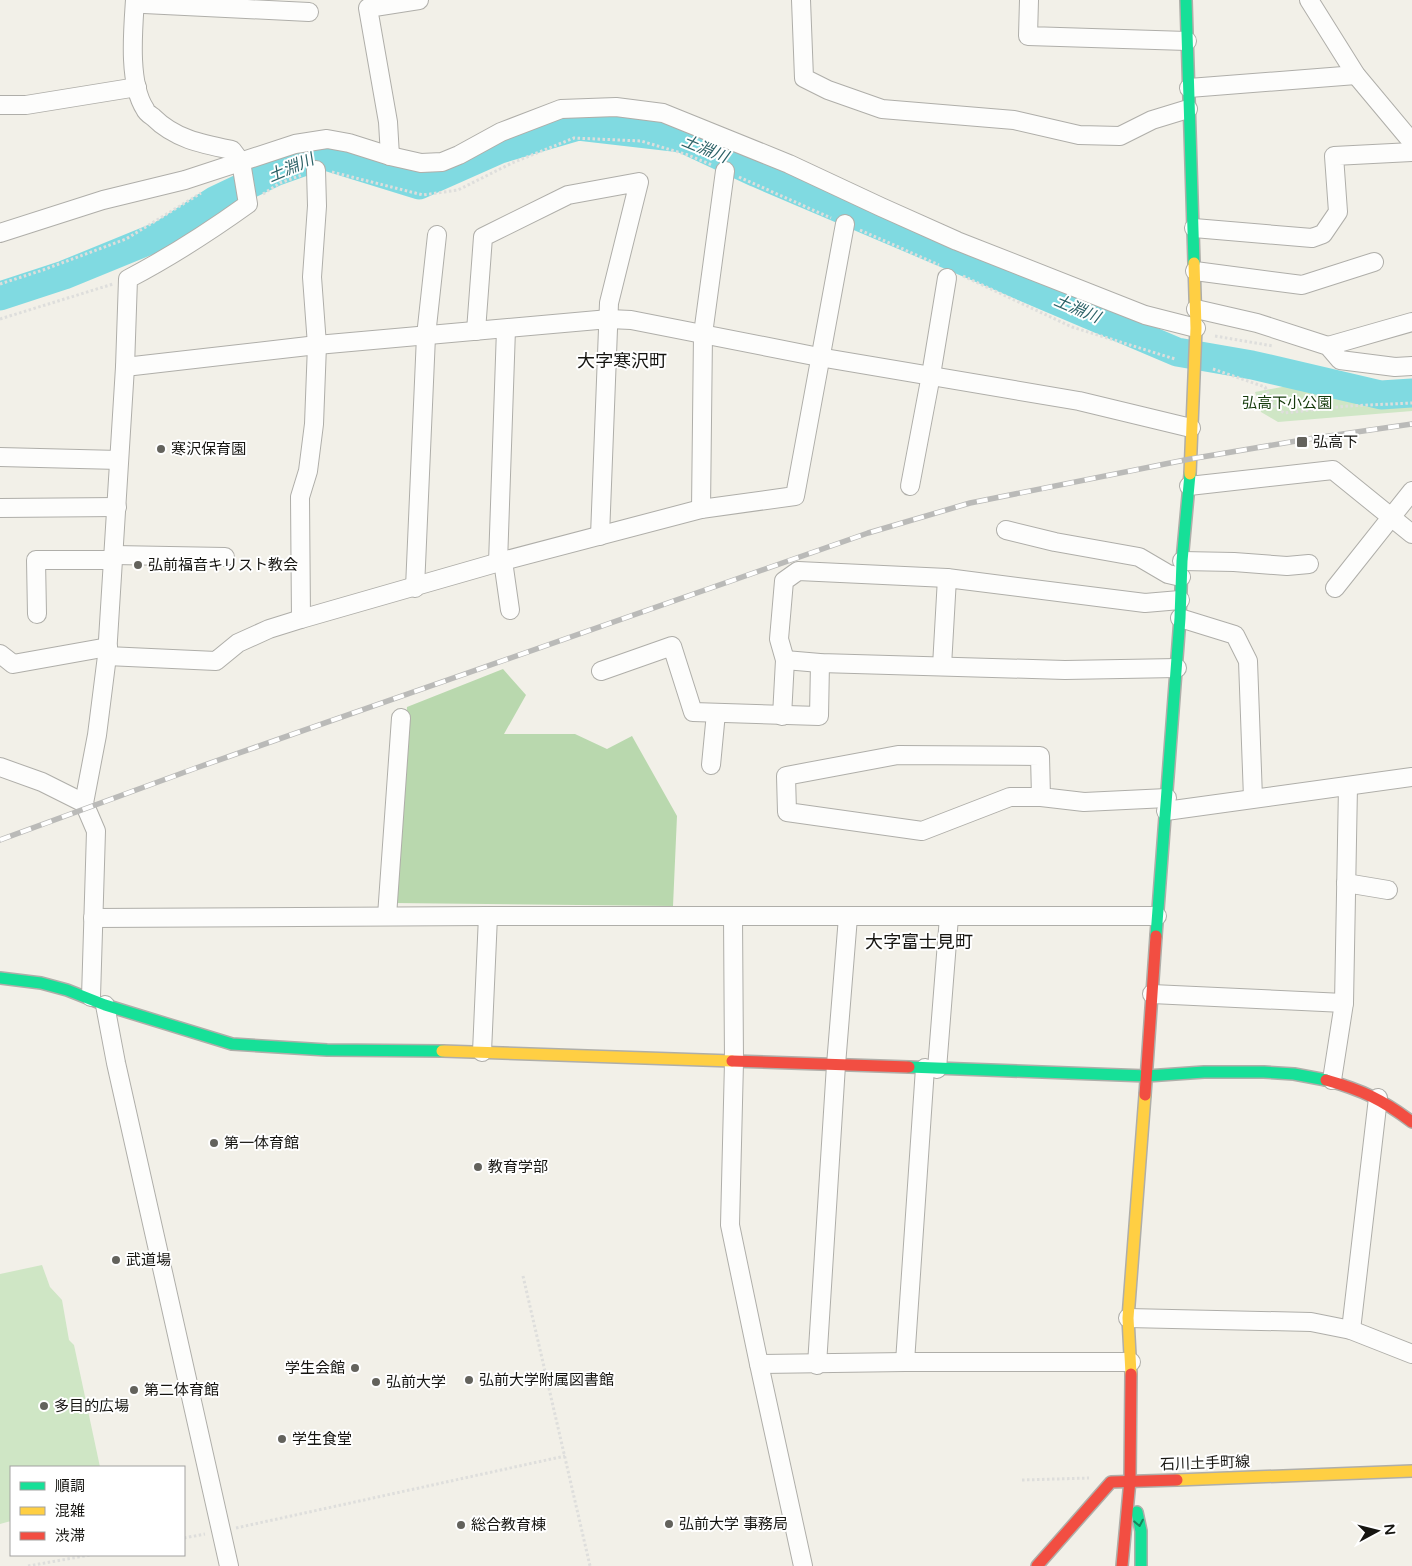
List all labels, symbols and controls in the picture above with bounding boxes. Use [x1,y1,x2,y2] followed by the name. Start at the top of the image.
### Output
[679,131,733,168] water label: 土淵川
[265,149,319,187] water label: 土淵川
[1051,290,1105,328] water label: 土淵川
[577,350,667,372] district label: 大字寒沢町
[1242,394,1332,412] park label: 弘高下小公園
[1313,433,1358,451] place label: 弘高下
[1295,435,1309,449] marker: 弘高下
[171,440,246,458] place label: 寒沢保育園
[155,443,167,455] marker: 寒沢保育園
[148,556,298,574] place label: 弘前福音キリスト教会
[132,559,144,571] marker: 弘前福音キリスト教会
[865,931,973,953] district label: 大字富士見町
[224,1134,299,1152] place label: 第一体育館
[208,1137,220,1149] marker: 第一体育館
[488,1158,548,1176] place label: 教育学部
[472,1161,484,1173] marker: 教育学部
[126,1251,171,1269] place label: 武道場
[110,1254,122,1266] marker: 武道場
[285,1359,345,1377] place label: 学生会館
[349,1362,361,1374] marker: 学生会館
[479,1371,614,1389] place label: 弘前大学附属図書館
[386,1373,446,1391] place label: 弘前大学
[463,1374,475,1386] marker: 弘前大学附属図書館
[370,1376,382,1388] marker: 弘前大学
[144,1381,219,1399] place label: 第二体育館
[128,1384,140,1396] marker: 第二体育館
[54,1397,129,1415] place label: 多目的広場
[38,1400,50,1412] marker: 多目的広場
[292,1430,352,1448] place label: 学生食堂
[276,1433,288,1445] marker: 学生食堂
[1160,1452,1250,1474] street label: 石川土手町線
[10,1466,185,1556] legend
[55,1477,85,1495] text: 順調
[55,1502,85,1520] text: 混雑
[1352,1506,1402,1556] north arrow
[679,1515,788,1533] place label: 弘前大学 事務局
[471,1516,546,1534] place label: 総合教育棟
[663,1518,675,1530] marker: 弘前大学 事務局
[1133,1518,1144,1527] one-way arrow
[455,1519,467,1531] marker: 総合教育棟
[1380,1523,1399,1536] text: N
[55,1527,85,1545] text: 渋滞

